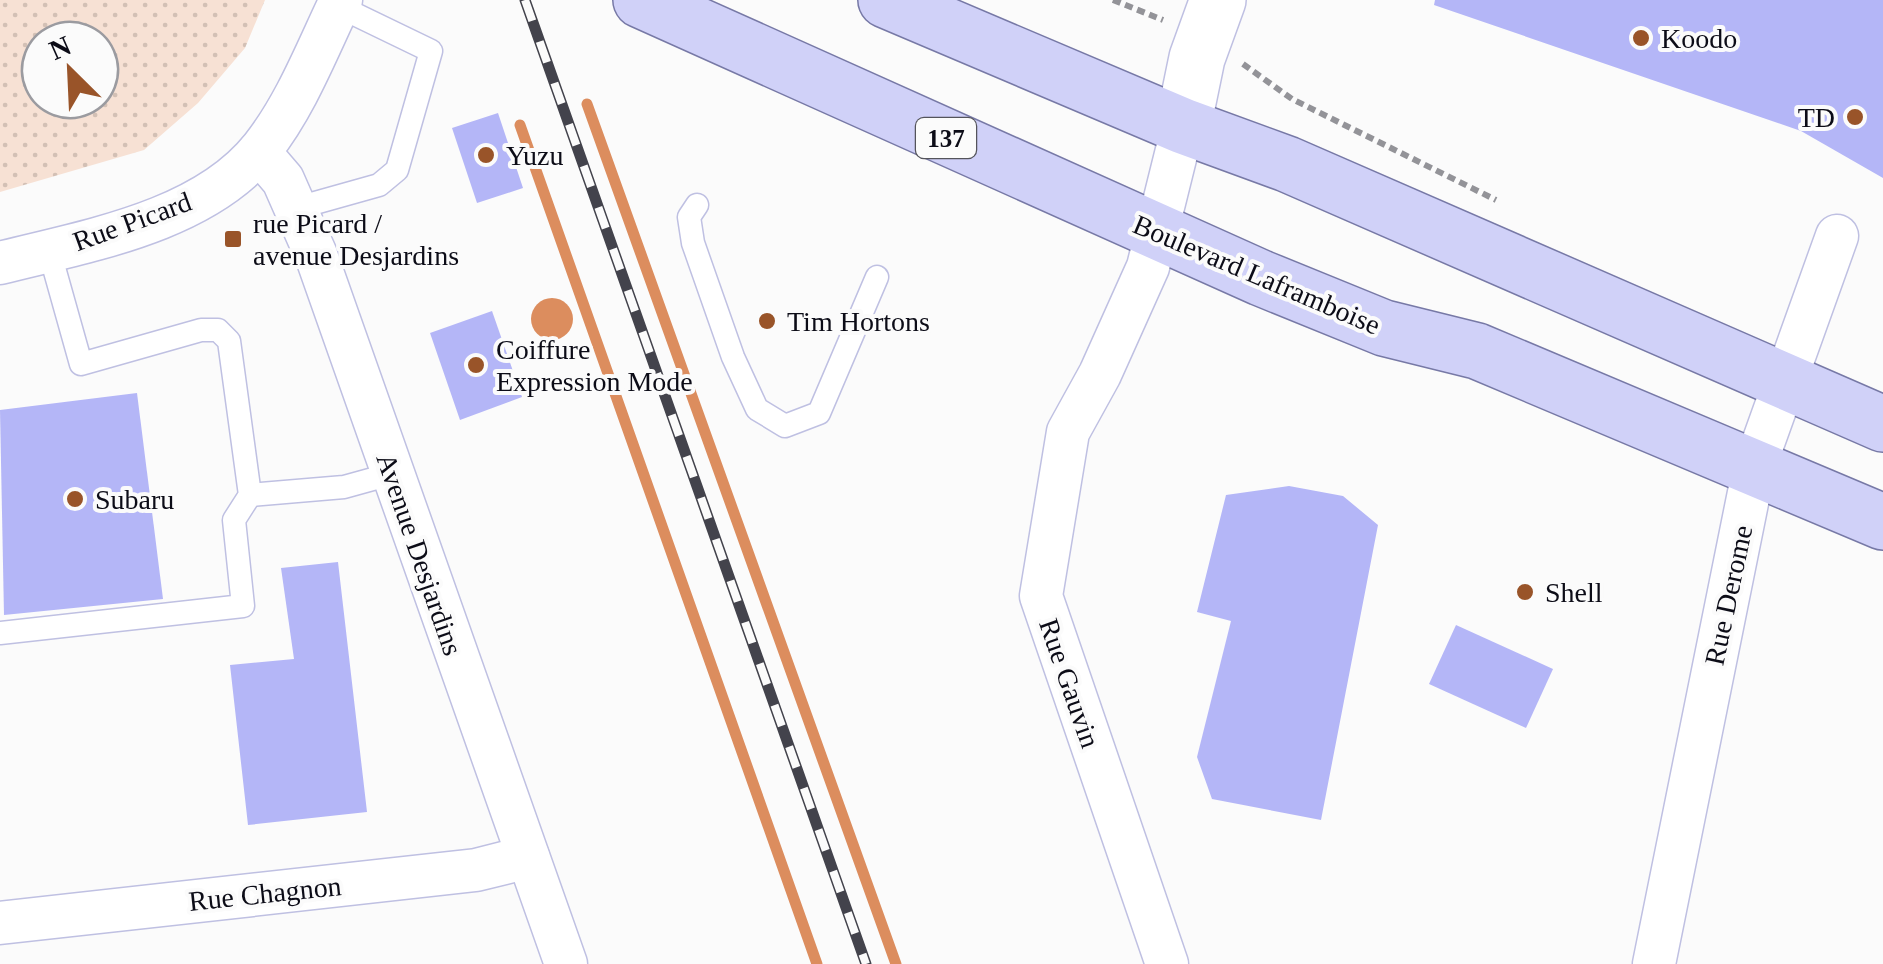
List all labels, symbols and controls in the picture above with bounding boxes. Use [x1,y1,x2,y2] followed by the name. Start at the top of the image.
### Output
[20,20,120,120] north arrow
[1661,23,1737,54] place label: Koodo
[1630,27,1652,49] marker: Koodo
[44,29,76,66] text: N
[1798,102,1835,133] place label: TD
[1844,106,1866,128] marker: TD
[916,118,976,158] road number: 137
[506,140,564,171] place label: Yuzu
[475,144,497,166] marker: Yuzu
[69,186,196,257] street label: Rue Picard
[253,208,459,271] place label: rue Picard / avenue Desjardins
[1129,208,1385,341] street label: Boulevard Laframboise
[222,228,244,250] marker: rue Picard / avenue Desjardins
[787,306,930,337] place label: Tim Hortons
[756,310,778,332] marker: Tim Hortons
[496,334,693,397] place label: Coiffure Expression Mode
[465,354,487,376] marker: Coiffure Expression Mode
[370,449,469,659] street label: Avenue Desjardins
[95,484,174,515] place label: Subaru
[64,488,86,510] marker: Subaru
[1699,522,1758,668] street label: Rue Derome
[1545,577,1603,608] place label: Shell
[1514,581,1536,603] marker: Shell
[1033,615,1106,752] street label: Rue Gauvin
[187,870,343,917] street label: Rue Chagnon

